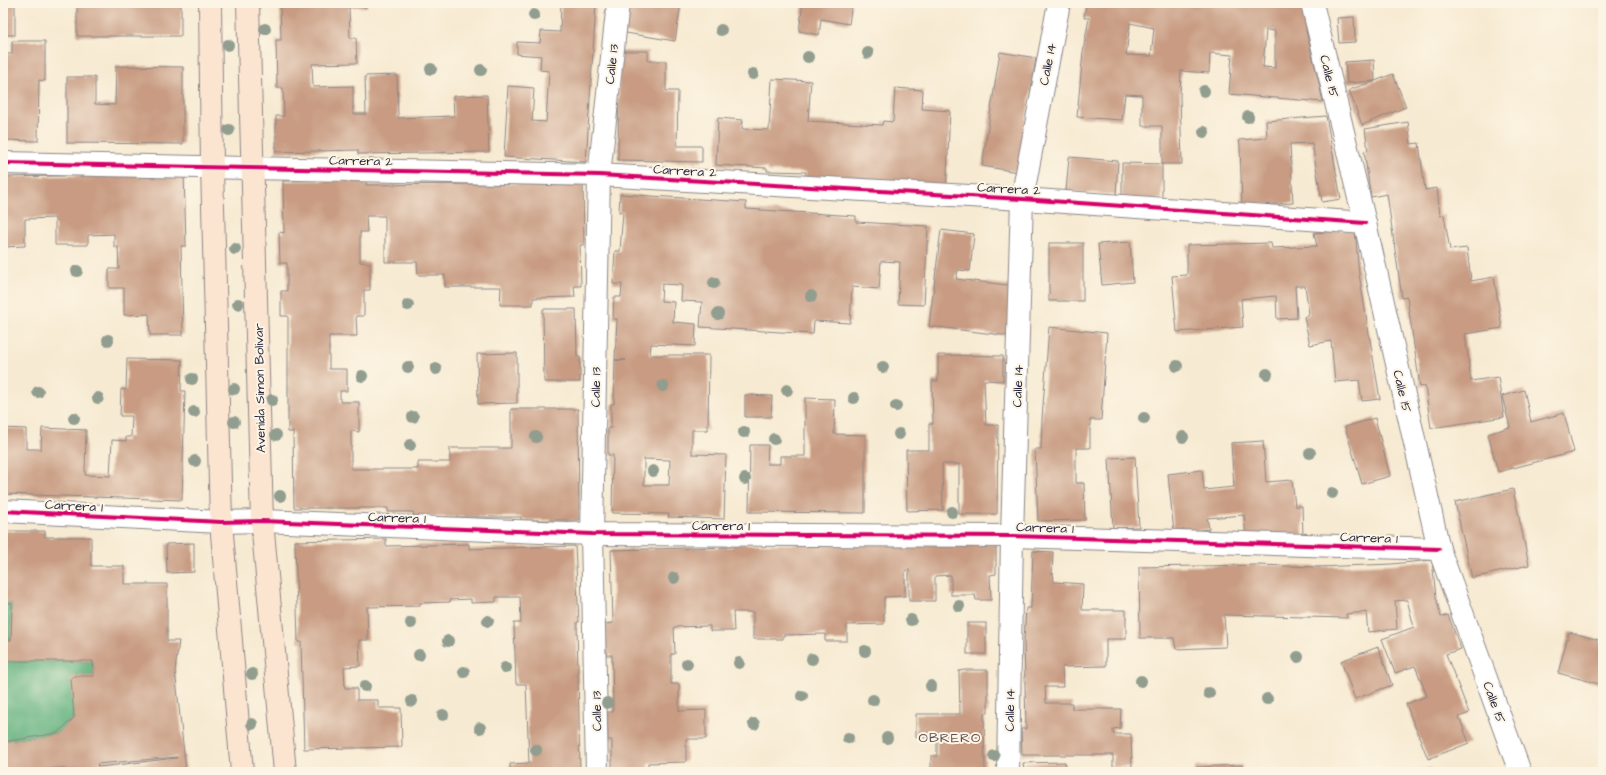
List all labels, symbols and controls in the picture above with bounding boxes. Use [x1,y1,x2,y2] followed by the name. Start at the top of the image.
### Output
[1035,41,1061,87] street label: Calle 14
[601,43,623,85] street label: Calle 13
[1315,53,1343,99] street label: Calle 15
[329,151,394,171] street label: Carrera 2
[653,160,718,182] street label: Carrera 2
[977,178,1042,200] street label: Carrera 2
[250,323,270,453] street label: Avenida Simon Bolivar
[1008,364,1028,408] street label: Calle 14
[587,366,605,407] street label: Calle 13
[1388,368,1416,414] street label: Calle 15
[45,495,104,517] street label: Carrera 1
[368,508,427,528] street label: Carrera 1
[692,517,750,535] street label: Carrera 1
[1016,518,1075,538] street label: Carrera 1
[1340,528,1399,548] street label: Carrera 1
[1478,679,1510,726] street label: Calle 15
[1001,688,1019,731] street label: Calle 14
[588,690,606,731] street label: Calle 13
[919,728,981,748] district label: OBRERO

